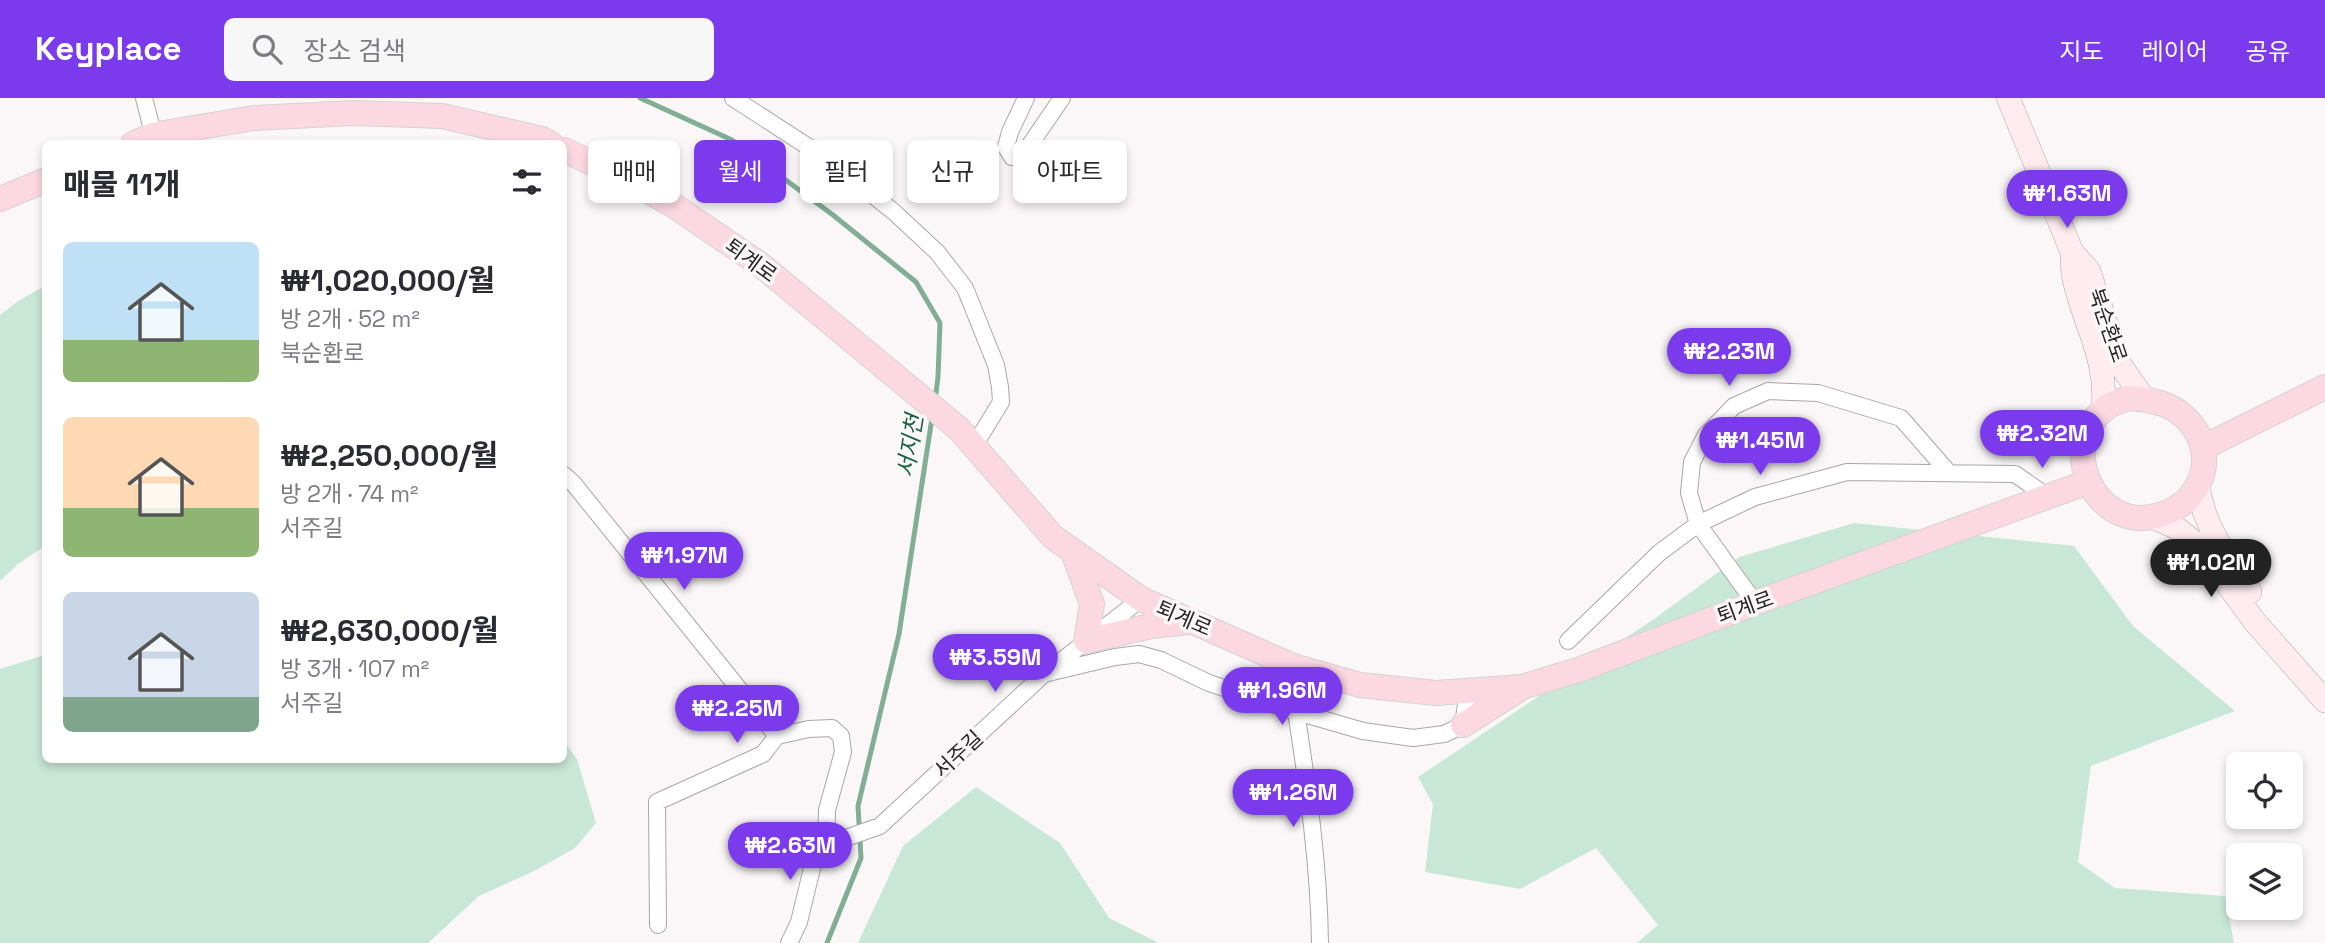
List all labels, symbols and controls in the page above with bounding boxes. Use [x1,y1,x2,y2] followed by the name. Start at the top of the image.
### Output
[224,18,714,81] search box
[35,28,182,70] text: Keyplace
[248,30,286,68] icon: search
[304,34,406,68] text: 장소 검색
[2059,36,2104,67] text: 지도
[2142,36,2208,67] text: 레이어
[2246,36,2290,67] text: 공유
[588,140,680,203] chip: 매매
[694,140,786,203] chip: 월세
[800,140,893,203] chip: 필터
[907,140,999,203] chip: 신규
[1013,140,1127,203] chip: 아파트
[508,163,546,201] icon: filters
[63,165,181,204] text: 매물 11개
[2010,170,2124,230] pin: ₩1.63M
[2023,178,2111,208] text: ₩1.63M
[720,232,782,288] street label: 퇴계로
[280,261,495,300] text: ₩1,020,000/월
[119,270,203,354] icon: home
[2083,284,2133,366] street label: 북순환로
[280,304,420,334] text: 방 2개 · 52 m²
[1672,328,1786,388] pin: ₩2.23M
[1683,336,1775,366] text: ₩2.23M
[280,338,365,368] text: 북순환로
[890,410,930,480] water label: 서지천
[1985,410,2099,470] pin: ₩2.32M
[1703,418,1817,477] pin: ₩1.45M
[1996,418,2088,448] text: ₩2.32M
[1715,425,1805,455] text: ₩1.45M
[280,436,498,475] text: ₩2,250,000/월
[119,445,203,529] icon: home
[280,479,418,509] text: 방 2개 · 74 m²
[280,513,343,543] text: 서주길
[627,532,741,592] pin: ₩1.97M
[640,540,728,570] text: ₩1.97M
[2154,540,2268,599] pin: ₩1.02M
[2166,547,2256,577] text: ₩1.02M
[1713,584,1777,630] street label: 퇴계로
[1152,594,1216,642] street label: 퇴계로
[280,611,499,650] text: ₩2,630,000/월
[119,620,203,704] icon: home
[938,634,1052,694] pin: ₩3.59M
[949,642,1041,672] text: ₩3.59M
[280,654,429,684] text: 방 3개 · 107 m²
[1225,668,1339,727] pin: ₩1.96M
[1237,675,1327,705] text: ₩1.96M
[680,686,794,745] pin: ₩2.25M
[280,688,343,718] text: 서주길
[691,693,783,723] text: ₩2.25M
[928,724,988,784] street label: 서주길
[2226,752,2303,920] map controls
[2226,752,2303,829] button: locate
[1236,770,1350,829] pin: ₩1.26M
[1249,777,1337,807] text: ₩1.26M
[733,822,847,882] pin: ₩2.63M
[744,830,836,860] text: ₩2.63M
[2226,843,2303,920] button: layers

